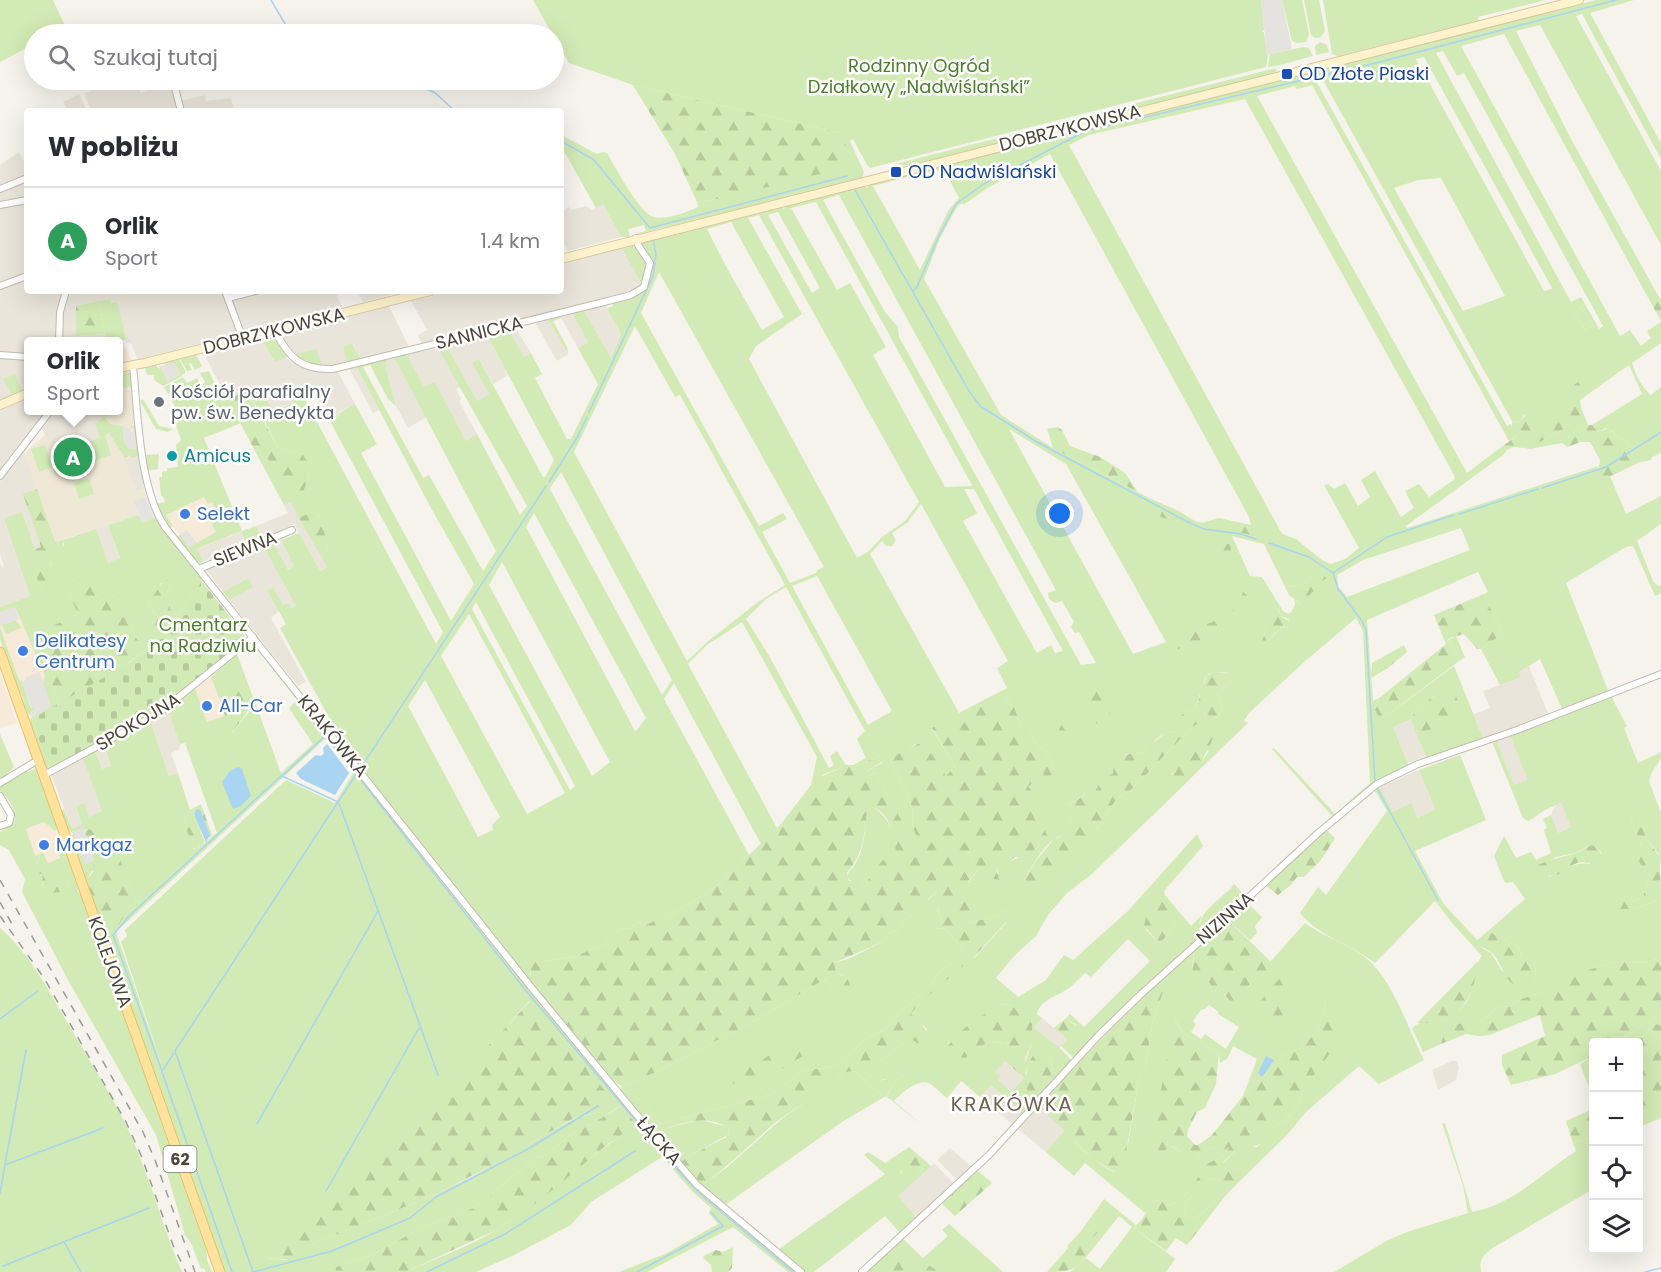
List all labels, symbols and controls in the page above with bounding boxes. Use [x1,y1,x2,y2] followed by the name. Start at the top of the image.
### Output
[24,24,564,90] search box
[45,41,78,74] icon: search
[93,42,218,73] text: Szukaj tutaj
[808,53,1030,99] park label: Rodzinny Ogród Działkowy „Nadwiślański”
[1299,61,1429,86] place label: OD Złote Piaski
[1280,67,1294,81] marker: OD Złote Piaski
[996,98,1143,157] street label: DOBRZYKOWSKA
[48,129,179,165] text: W pobliżu
[908,159,1056,184] place label: OD Nadwiślański
[889,165,903,179] marker: OD Nadwiślański
[105,211,158,242] text: Orlik
[60,227,75,255] text: A
[481,227,540,255] text: 1.4 km
[105,244,158,272] text: Sport
[200,301,347,360] street label: DOBRZYKOWSKA
[433,310,525,355] street label: SANNICKA
[24,337,123,415] popup
[47,346,100,377] text: Orlik
[47,379,100,407] text: Sport
[171,379,334,425] place label: Kościół parafialny pw. św. Benedykta
[152,395,166,409] marker: Kościół parafialny pw. św. Benedykta
[54,434,92,480] pin: A
[184,443,251,468] place label: Amicus
[165,449,179,463] marker: Amicus
[1045,499,1074,528] your location
[197,501,250,526] place label: Selekt
[178,507,192,521] marker: Selekt
[209,524,280,573] street label: SIEWNA
[149,612,257,658] park label: Cmentarz na Radziwiu
[35,628,126,674] place label: Delikatesy Centrum
[16,644,30,658] marker: Delikatesy Centrum
[91,687,185,757] street label: SPOKOJNA
[292,689,374,782] street label: KRAKÓWKA
[219,693,283,718] place label: All-Car
[200,699,214,713] marker: All-Car
[56,832,132,857] place label: Markgaz
[37,838,51,852] marker: Markgaz
[1191,886,1259,950] street label: NIZINNA
[82,913,139,1011] street label: KOLEJOWA
[1589,1038,1643,1254] map controls
[1589,1038,1643,1092] button: +
[951,1090,1073,1118] district label: KRAKÓWKA
[1589,1092,1643,1146] button: −
[631,1111,687,1170] street label: ŁĄCKA
[164,1146,196,1172] road number: 62
[1589,1146,1643,1200] button: locate
[1589,1200,1643,1254] button: layers

